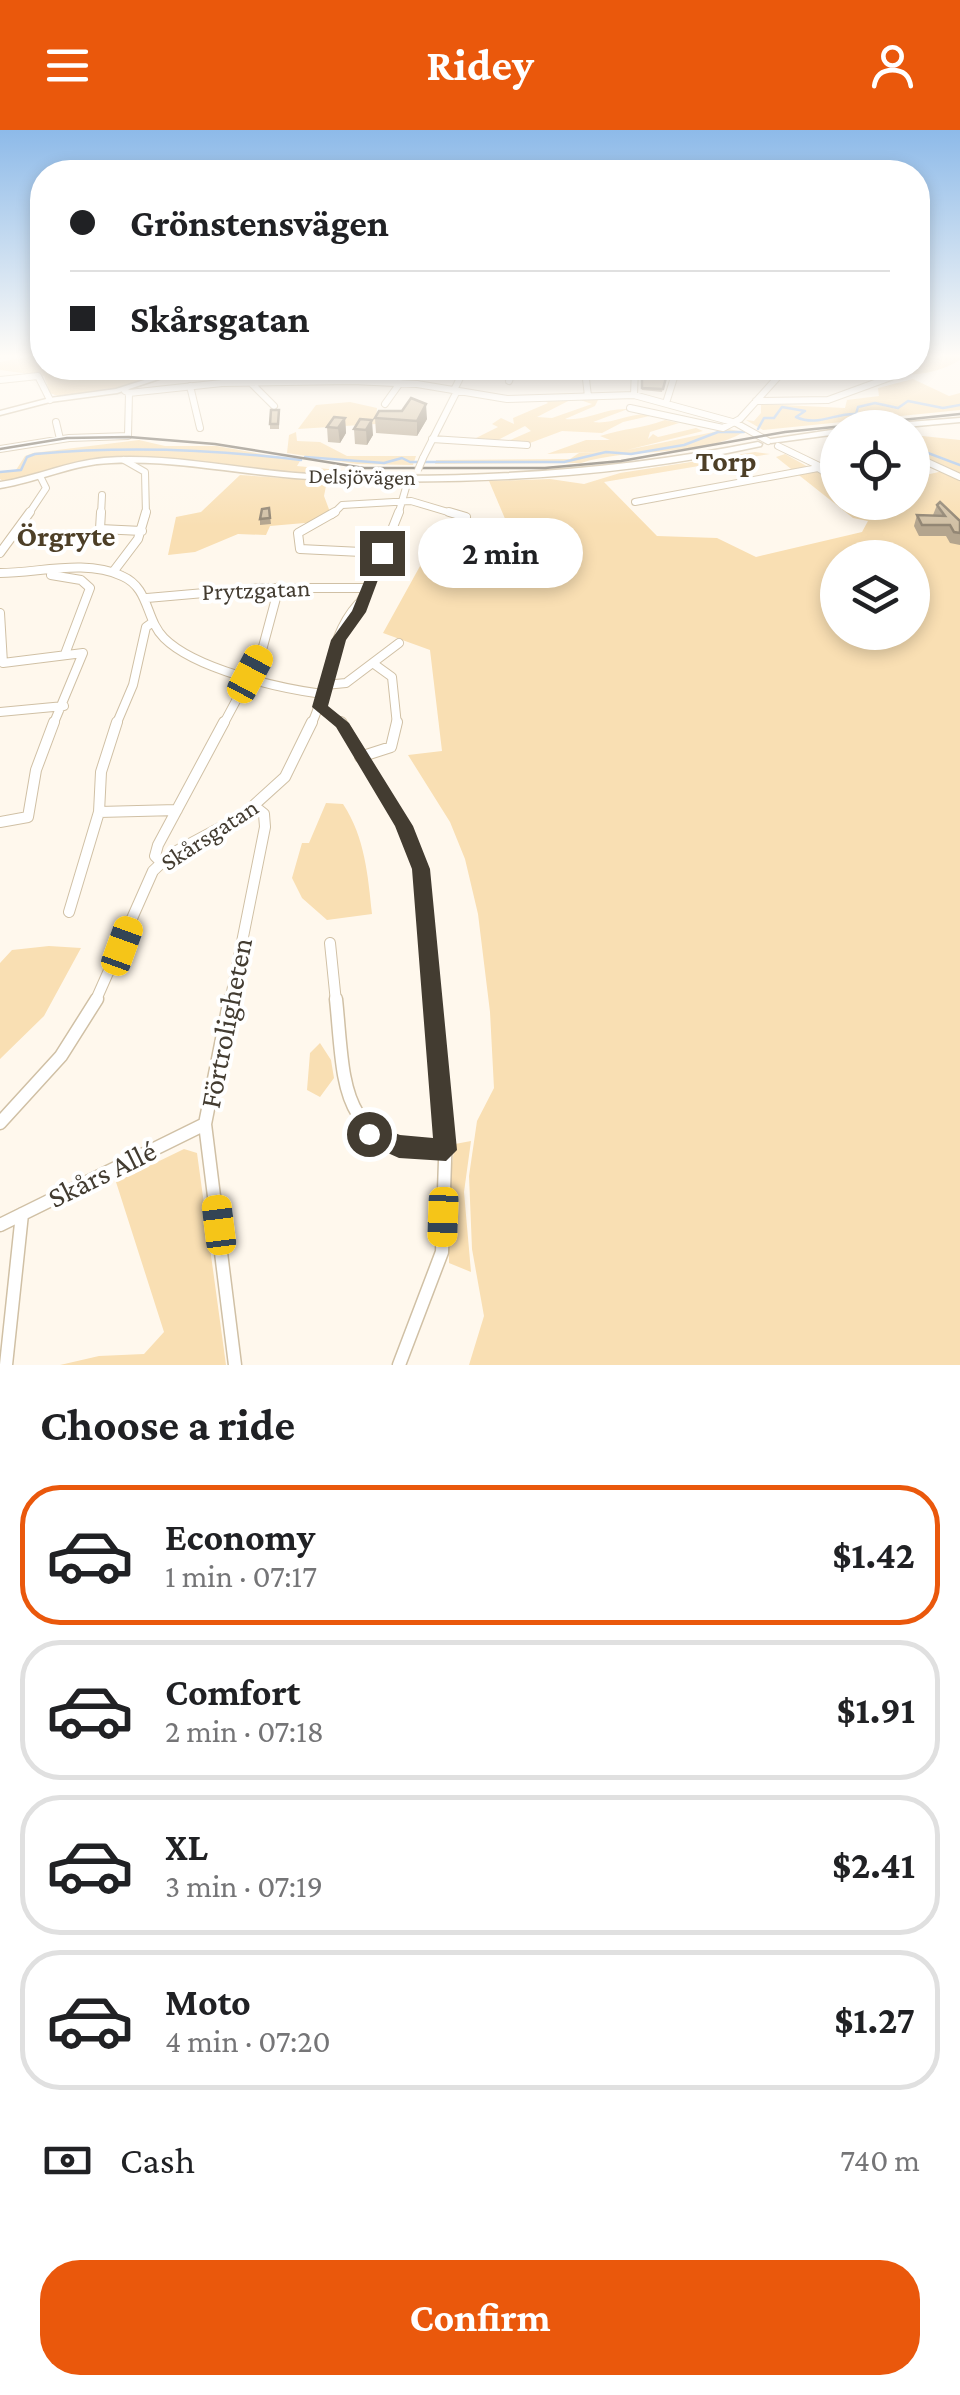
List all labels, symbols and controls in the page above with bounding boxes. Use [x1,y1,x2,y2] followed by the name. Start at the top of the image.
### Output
[40,38,95,93] icon: menu
[865,38,920,93] icon: person
[426,40,534,90] text: Ridey
[130,202,389,244] text: Grönstensvägen
[130,298,310,340] text: Skårsgatan
[820,410,930,650] map controls
[820,410,930,520] button: locate
[696,444,756,477] district label: Torp
[308,463,416,490] street label: Delsjövägen
[417,518,582,588] callout: 2 min
[17,519,116,552] district label: Örgryte
[360,531,405,576] route end
[462,535,539,571] text: 2 min
[820,540,930,650] button: layers
[201,574,311,606] street label: Prytzgatan
[223,640,277,708] car
[156,793,263,877] street label: Skårsgatan
[98,913,146,979] car
[193,935,259,1111] street label: Förtroligheten
[347,1112,392,1157] route start
[42,1133,161,1214] street label: Skårs Allé
[427,1186,459,1248] car
[200,1193,238,1257] car
[40,1400,295,1450] text: Choose a ride
[45,1510,135,1600] icon: car
[165,1516,315,1558] text: Economy
[832,1534,915,1576] text: $1.42
[165,1558,317,1594] text: 1 min · 07:17
[45,1665,135,1755] icon: car
[165,1671,301,1713] text: Comfort
[837,1689,915,1731] text: $1.91
[165,1713,324,1749] text: 2 min · 07:18
[45,1820,135,1910] icon: car
[165,1826,208,1868] text: XL
[832,1844,915,1886] text: $2.41
[165,1868,323,1904] text: 3 min · 07:19
[45,1975,135,2065] icon: car
[165,1981,251,2023] text: Moto
[834,1999,915,2041] text: $1.27
[165,2023,331,2059] text: 4 min · 07:20
[40,2133,95,2188] icon: cash
[120,2139,195,2181] text: Cash
[840,2142,920,2178] text: 740 m
[40,2260,920,2375] button: Confirm

